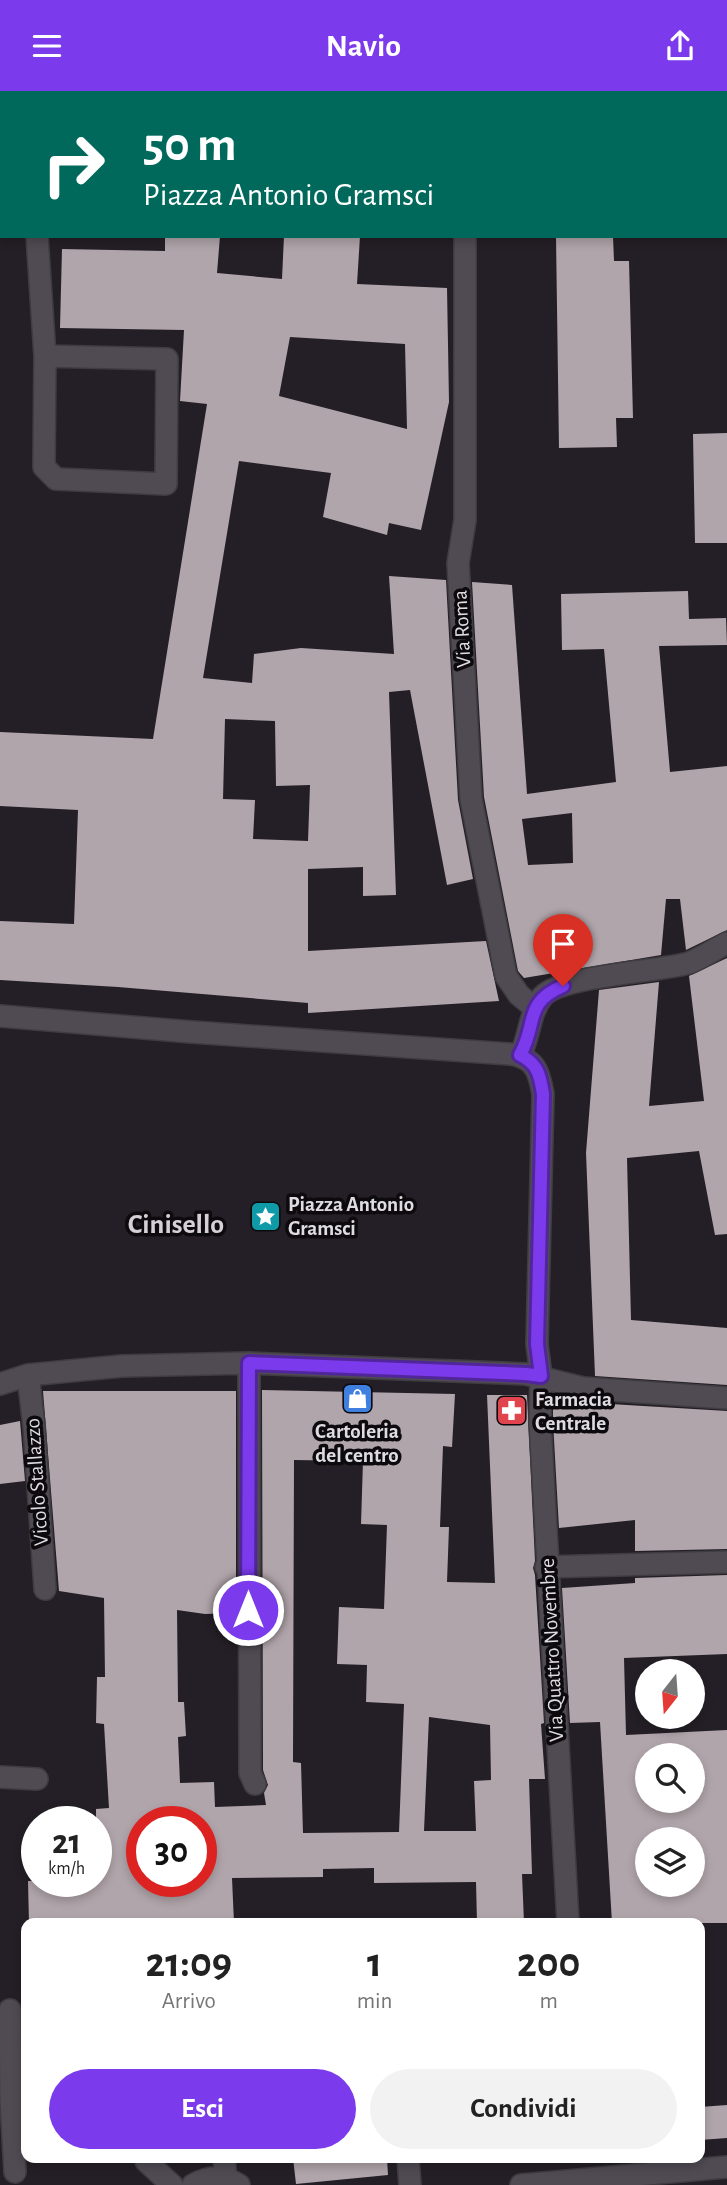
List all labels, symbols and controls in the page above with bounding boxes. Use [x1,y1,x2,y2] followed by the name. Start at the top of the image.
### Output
[28,27,66,65] icon: menu
[661,27,699,65] icon: share
[326,30,401,62] text: Navio
[28,119,119,210] icon: right
[143,121,237,170] text: 50 m
[143,179,434,211] text: Piazza Antonio Gramsci
[449,589,475,668] street label: Via Roma
[533,914,593,986] pin
[544,925,582,963] icon: arrive
[288,1194,414,1239] place label: Piazza Antonio Gramsci
[248,1199,282,1233] place icon: Piazza Antonio Gramsci
[128,1211,224,1239] district label: Cinisello
[340,1382,374,1416] shop icon: Cartoleria del centro
[535,1389,612,1434] place label: Farmacia Centrale
[495,1394,529,1428] pharmacy icon: Farmacia Centrale
[22,1417,52,1547] street label: Vicolo Stallazzo
[315,1421,399,1466] place label: Cartoleria del centro
[537,1558,567,1742] street label: Via Quattro Novembre
[211,1573,285,1647] position arrow
[635,1659,705,1729] north arrow
[635,1659,705,1897] map controls
[635,1743,705,1813] button: search
[126,1806,217,1897] speed limit sign: 30
[52,1825,81,1860] text: 21
[635,1827,705,1897] button: layers
[48,1860,85,1878] text: km/h
[145,1942,232,1984] text: 21:09
[367,1942,382,1984] text: 1
[517,1942,581,1984] text: 200
[162,1990,216,2013] text: Arrivo
[357,1990,392,2013] text: min
[540,1990,558,2013] text: m
[49,2069,356,2149] button: Esci
[370,2069,677,2149] button: Condividi

